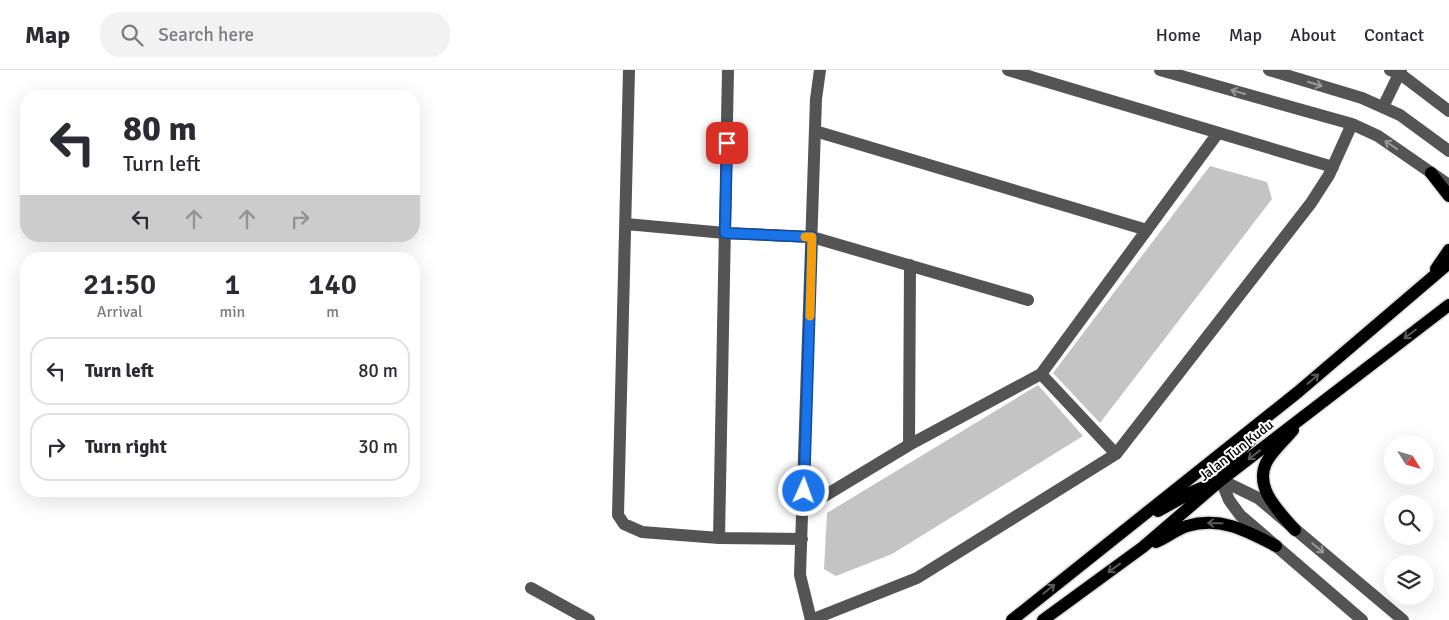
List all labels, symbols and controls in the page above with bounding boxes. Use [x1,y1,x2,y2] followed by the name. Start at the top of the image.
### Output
[100,12,450,57] search box
[25,20,70,50] text: Map
[118,21,146,49] icon: search
[158,23,254,47] text: Search here
[1156,24,1201,46] text: Home
[1229,24,1262,46] text: Map
[1290,24,1336,46] text: About
[1364,24,1424,46] text: Contact
[1307,80,1323,90] one-way arrow
[1231,86,1247,96] one-way arrow
[123,107,197,150] text: 80 m
[40,110,105,175] icon: left
[706,122,748,164] pin
[713,129,741,157] icon: arrive
[1384,140,1398,150] one-way arrow
[123,150,201,177] text: Turn left
[127,205,155,233] icon: left
[180,205,208,233] icon: ahead
[233,205,261,233] icon: ahead
[286,205,314,233] icon: right
[83,266,156,303] text: 21:50
[224,266,240,303] text: 1
[308,266,357,303] text: 140
[97,302,143,322] text: Arrival
[219,302,245,322] text: min
[326,302,339,322] text: m
[1404,329,1417,340] one-way arrow
[42,357,70,385] icon: left
[85,359,154,383] text: Turn left
[358,359,398,383] text: 80 m
[1306,373,1319,384] one-way arrow
[1196,416,1277,485] street label: Jalan Tun Kudu
[42,433,70,461] icon: right
[85,435,167,459] text: Turn right
[358,435,398,459] text: 30 m
[1384,435,1434,485] north arrow
[1384,435,1434,605] map controls
[1247,450,1261,460] one-way arrow
[777,464,829,516] position arrow
[1384,495,1434,545] button: search
[1208,518,1224,528] one-way arrow
[1311,543,1324,554] one-way arrow
[1384,555,1434,605] button: layers
[1107,563,1121,573] one-way arrow
[1043,584,1056,595] one-way arrow

